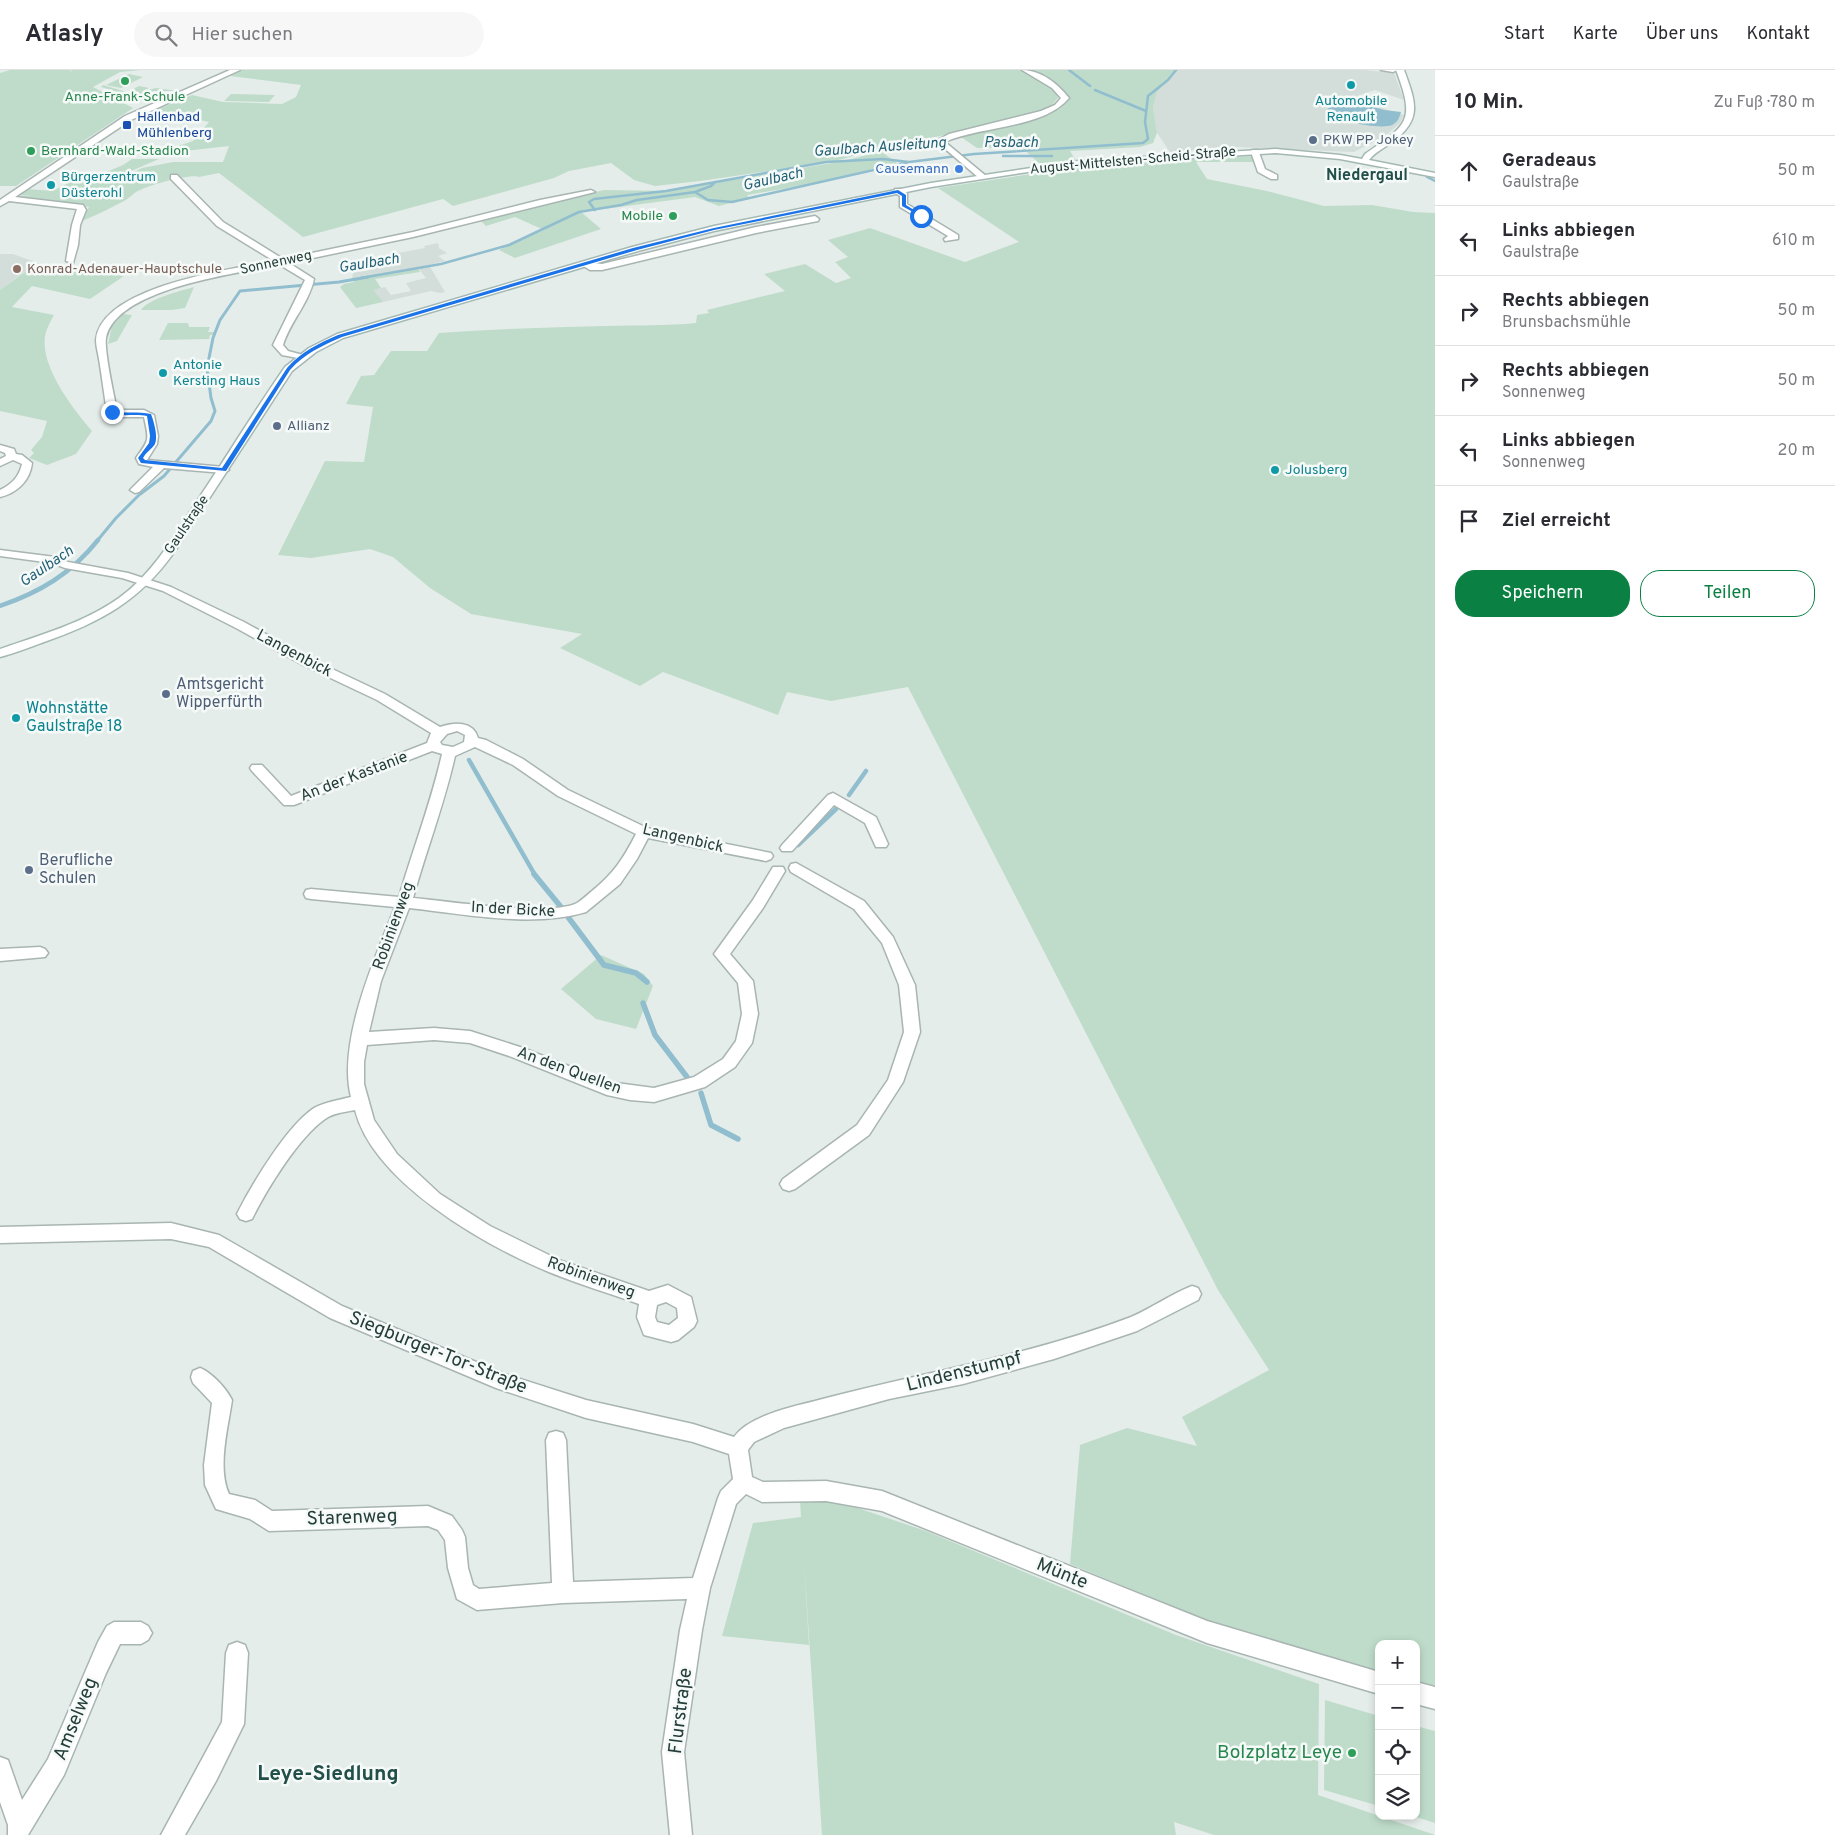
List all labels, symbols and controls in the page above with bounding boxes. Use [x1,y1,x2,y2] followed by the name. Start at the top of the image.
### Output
[134,12,484,57] search box
[25,20,104,50] text: Atlasly
[152,21,180,49] icon: search
[192,23,293,47] text: Hier suchen
[1504,23,1545,46] text: Start
[1573,23,1618,46] text: Karte
[1646,23,1718,46] text: Über uns
[1746,23,1810,46] text: Kontakt
[119,75,131,87] marker: Anne-Frank-Schule
[1345,79,1357,91] marker: Automobile Renault
[65,89,185,106] place label: Anne-Frank-Schule
[1455,89,1523,116] text: 10 Min.
[1315,93,1387,126] place label: Automobile Renault
[1714,93,1815,113] text: Zu Fuß · 780 m
[137,109,212,142] place label: Hallenbad Mühlenberg
[121,119,133,131] marker: Hallenbad Mühlenberg
[1323,132,1414,149] place label: PKW PP Jokey
[813,134,948,162] water label: Gaulbach Ausleitung
[984,134,1038,153] water label: Pasbach
[1307,134,1319,146] marker: PKW PP Jokey
[41,143,189,160] place label: Bernhard-Wald-Stadion
[1029,144,1237,178] street label: August-Mittelsten-Scheid-Straße
[25,145,37,157] marker: Bernhard-Wald-Stadion
[1502,149,1597,173] text: Geradeaus
[1455,157,1483,185] icon: ahead
[875,161,949,178] place label: Causemann
[1778,161,1815,181] text: 50 m
[953,163,965,175] marker: Causemann
[741,164,805,196] water label: Gaulbach
[1326,166,1408,186] district label: Niedergaul
[61,169,156,202] place label: Bürgerzentrum Düsterohl
[1502,173,1579,193] text: Gaulstraße
[45,179,57,191] marker: Bürgerzentrum Düsterohl
[910,205,933,228] route start
[621,208,663,225] place label: Mobile
[667,210,679,222] marker: Mobile
[1502,219,1635,243] text: Links abbiegen
[1455,227,1483,255] icon: left
[1772,231,1815,251] text: 610 m
[1502,243,1579,263] text: Gaulstraße
[239,247,313,279] street label: Sonnenweg
[337,250,401,278] water label: Gaulbach
[27,261,222,278] place label: Konrad-Adenauer-Hauptschule
[11,263,23,275] marker: Konrad-Adenauer-Hauptschule
[1502,289,1650,313] text: Rechts abbiegen
[1455,297,1483,325] icon: right
[1778,301,1815,321] text: 50 m
[1502,313,1631,333] text: Brunsbachsmühle
[173,357,260,390] place label: Antonie Kersting Haus
[1502,359,1650,383] text: Rechts abbiegen
[157,367,169,379] marker: Antonie Kersting Haus
[1455,367,1483,395] icon: right
[1778,371,1815,391] text: 50 m
[1502,383,1585,403] text: Sonnenweg
[101,401,124,424] route end
[287,418,330,435] place label: Allianz
[271,420,283,432] marker: Allianz
[1502,429,1635,453] text: Links abbiegen
[1455,437,1483,465] icon: left
[1778,441,1815,461] text: 20 m
[1502,453,1585,473] text: Sonnenweg
[1285,462,1347,479] place label: Jolusberg
[1269,464,1281,476] marker: Jolusberg
[161,492,213,558] street label: Gaulstraße
[1455,507,1483,535] icon: arrive
[1502,509,1611,533] text: Ziel erreicht
[16,542,78,592] water label: Gaulbach
[1455,570,1630,617] button: Speichern
[1640,570,1815,617] button: Teilen
[253,626,335,682] street label: Langenbick
[176,675,264,713] place label: Amtsgericht Wipperfürth
[160,688,172,700] marker: Amtsgericht Wipperfürth
[26,699,123,737] place label: Wohnstätte Gaulstraße 18
[10,712,22,724] marker: Wohnstätte Gaulstraße 18
[297,747,411,807] street label: An der Kastanie
[640,820,726,858] street label: Langenbick
[39,851,113,889] place label: Berufliche Schulen
[23,864,35,876] marker: Berufliche Schulen
[369,879,419,973] street label: Robinienweg
[470,898,556,922] street label: In der Bicke
[514,1043,624,1099] street label: An den Quellen
[544,1253,638,1303] street label: Robinienweg
[345,1306,531,1400] street label: Siegburger-Tor-Straße
[904,1346,1025,1398] street label: Lindenstumpf
[306,1504,398,1532] street label: Starenweg
[1033,1553,1091,1595] street label: Münte
[1375,1640,1420,1820] map controls
[1375,1640,1420,1685] button: +
[664,1667,698,1755] street label: Flurstraße
[48,1674,104,1764] street label: Amselweg
[1375,1685,1420,1730] button: −
[1375,1730,1420,1775] button: locate
[1217,1741,1342,1765] place label: Bolzplatz Leye
[1346,1747,1358,1759] marker: Bolzplatz Leye
[257,1761,399,1788] district label: Leye-Siedlung
[1375,1775,1420,1820] button: layers

